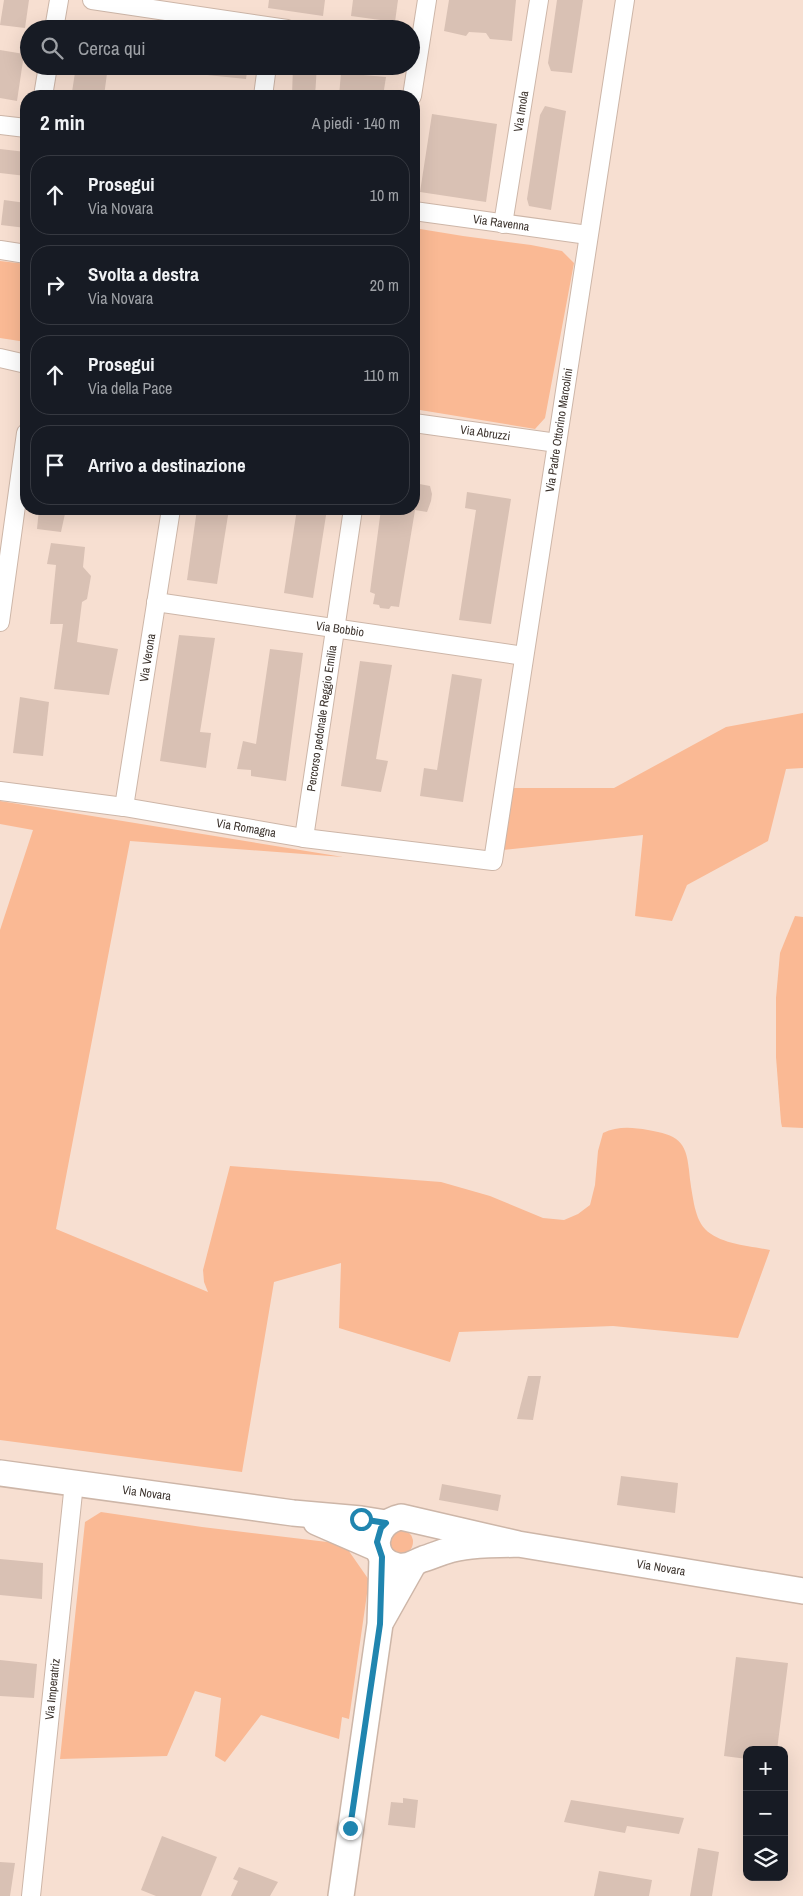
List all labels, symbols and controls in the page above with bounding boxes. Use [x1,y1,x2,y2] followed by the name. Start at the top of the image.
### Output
[20,20,420,75] search box
[38,34,66,62] icon: search
[78,35,146,61] text: Cerca qui
[510,89,532,133] street label: Via Imola
[40,108,85,137] text: 2 min
[312,112,400,134] text: A piedi · 140 m
[88,171,155,197] text: Prosegui
[41,181,69,209] icon: ahead
[370,184,399,206] text: 10 m
[88,197,153,219] text: Via Novara
[472,211,531,235] street label: Via Ravenna
[88,261,199,287] text: Svolta a destra
[41,271,69,299] icon: right
[370,274,399,296] text: 20 m
[88,287,153,309] text: Via Novara
[88,351,155,377] text: Prosegui
[41,361,69,389] icon: ahead
[363,364,399,386] text: 110 m
[542,367,576,493] street label: Via Padre Ottorino Marcolini
[88,377,172,399] text: Via della Pace
[459,422,511,444] street label: Via Abruzzi
[41,451,69,479] icon: arrive
[88,452,246,478] text: Arrivo a destinazione
[315,618,365,640] street label: Via Bobbio
[136,632,159,683] street label: Via Verona
[303,643,341,793] street label: Percorso pedonale Reggio Emilia
[215,815,278,841] street label: Via Romagna
[121,1482,173,1504] street label: Via Novara
[350,1508,373,1531] route start
[635,1556,687,1580] street label: Via Novara
[41,1657,64,1721] street label: Via Imperatriz
[743,1746,788,1881] map controls
[743,1746,788,1791] button: +
[743,1791,788,1836] button: −
[339,1817,362,1840] route end
[743,1836,788,1881] button: layers

